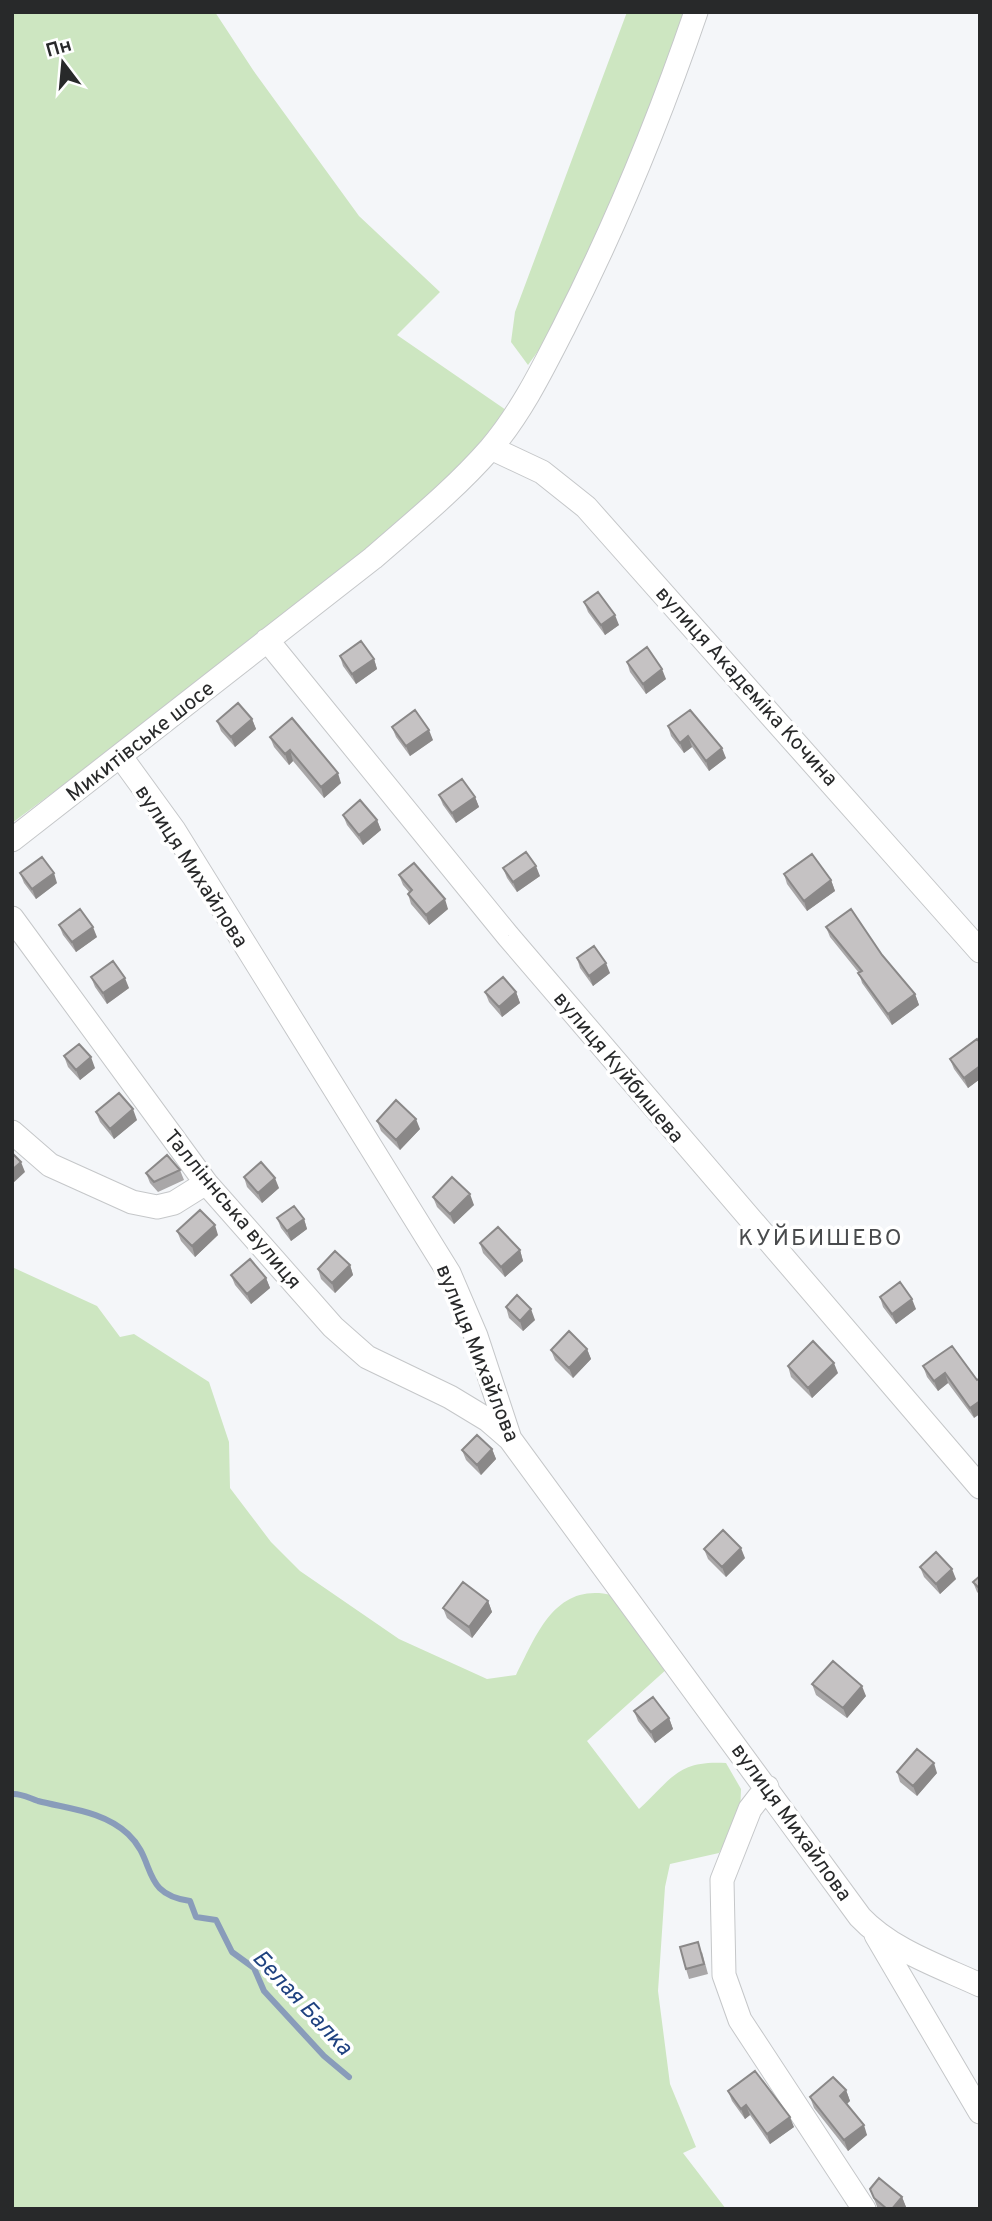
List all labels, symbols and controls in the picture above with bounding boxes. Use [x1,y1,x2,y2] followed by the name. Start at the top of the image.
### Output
[28,28,98,98] north arrow
[43,34,74,64] text: Пн
[649,581,843,793] street label: вулиця Академіка Кочина
[61,676,221,809] street label: Микитівське шосе
[128,780,253,953] street label: вулиця Михайлова
[547,987,689,1149] street label: вулиця Куйбишева
[157,1125,307,1295] street label: Талліннська вулиця
[738,1223,904,1254] district label: КУЙБИШЕВО
[429,1261,524,1446] street label: вулиця Михайлова
[724,1739,857,1907] street label: вулиця Михайлова
[245,1945,358,2063] water label: Белая Балка

